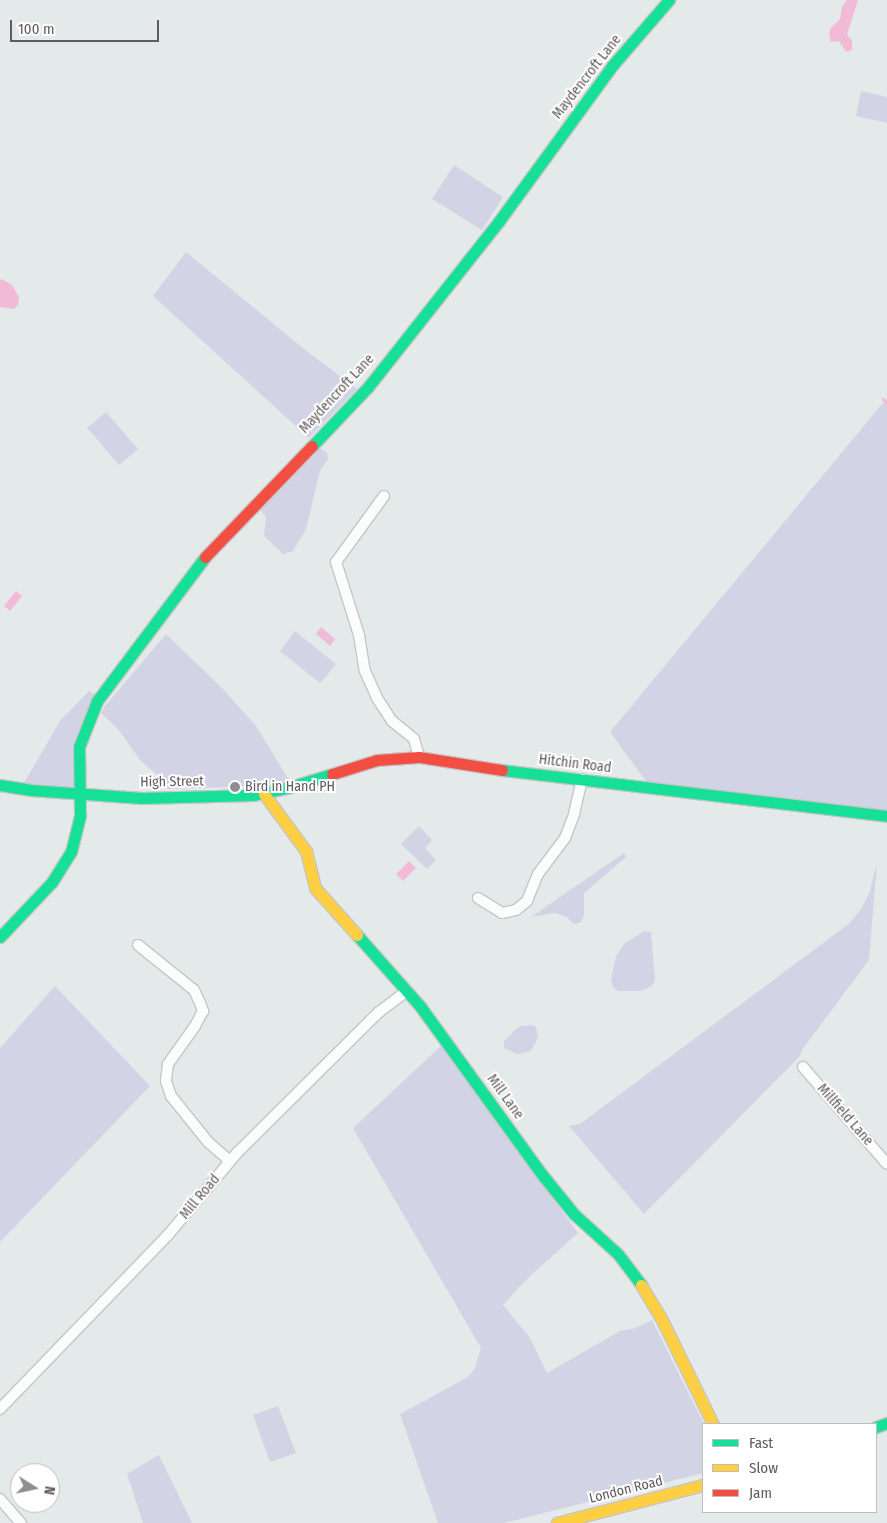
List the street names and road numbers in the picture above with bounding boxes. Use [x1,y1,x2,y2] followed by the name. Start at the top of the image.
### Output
[549,32,625,122] street label: Maydencroft Lane
[296,351,378,437] street label: Maydencroft Lane
[538,751,612,777] street label: Hitchin Road
[140,773,204,791] street label: High Street
[483,1071,527,1123] street label: Mill Lane
[813,1081,877,1149] street label: Millfield Lane
[176,1171,224,1223] street label: Mill Road
[587,1473,665,1507] street label: London Road

